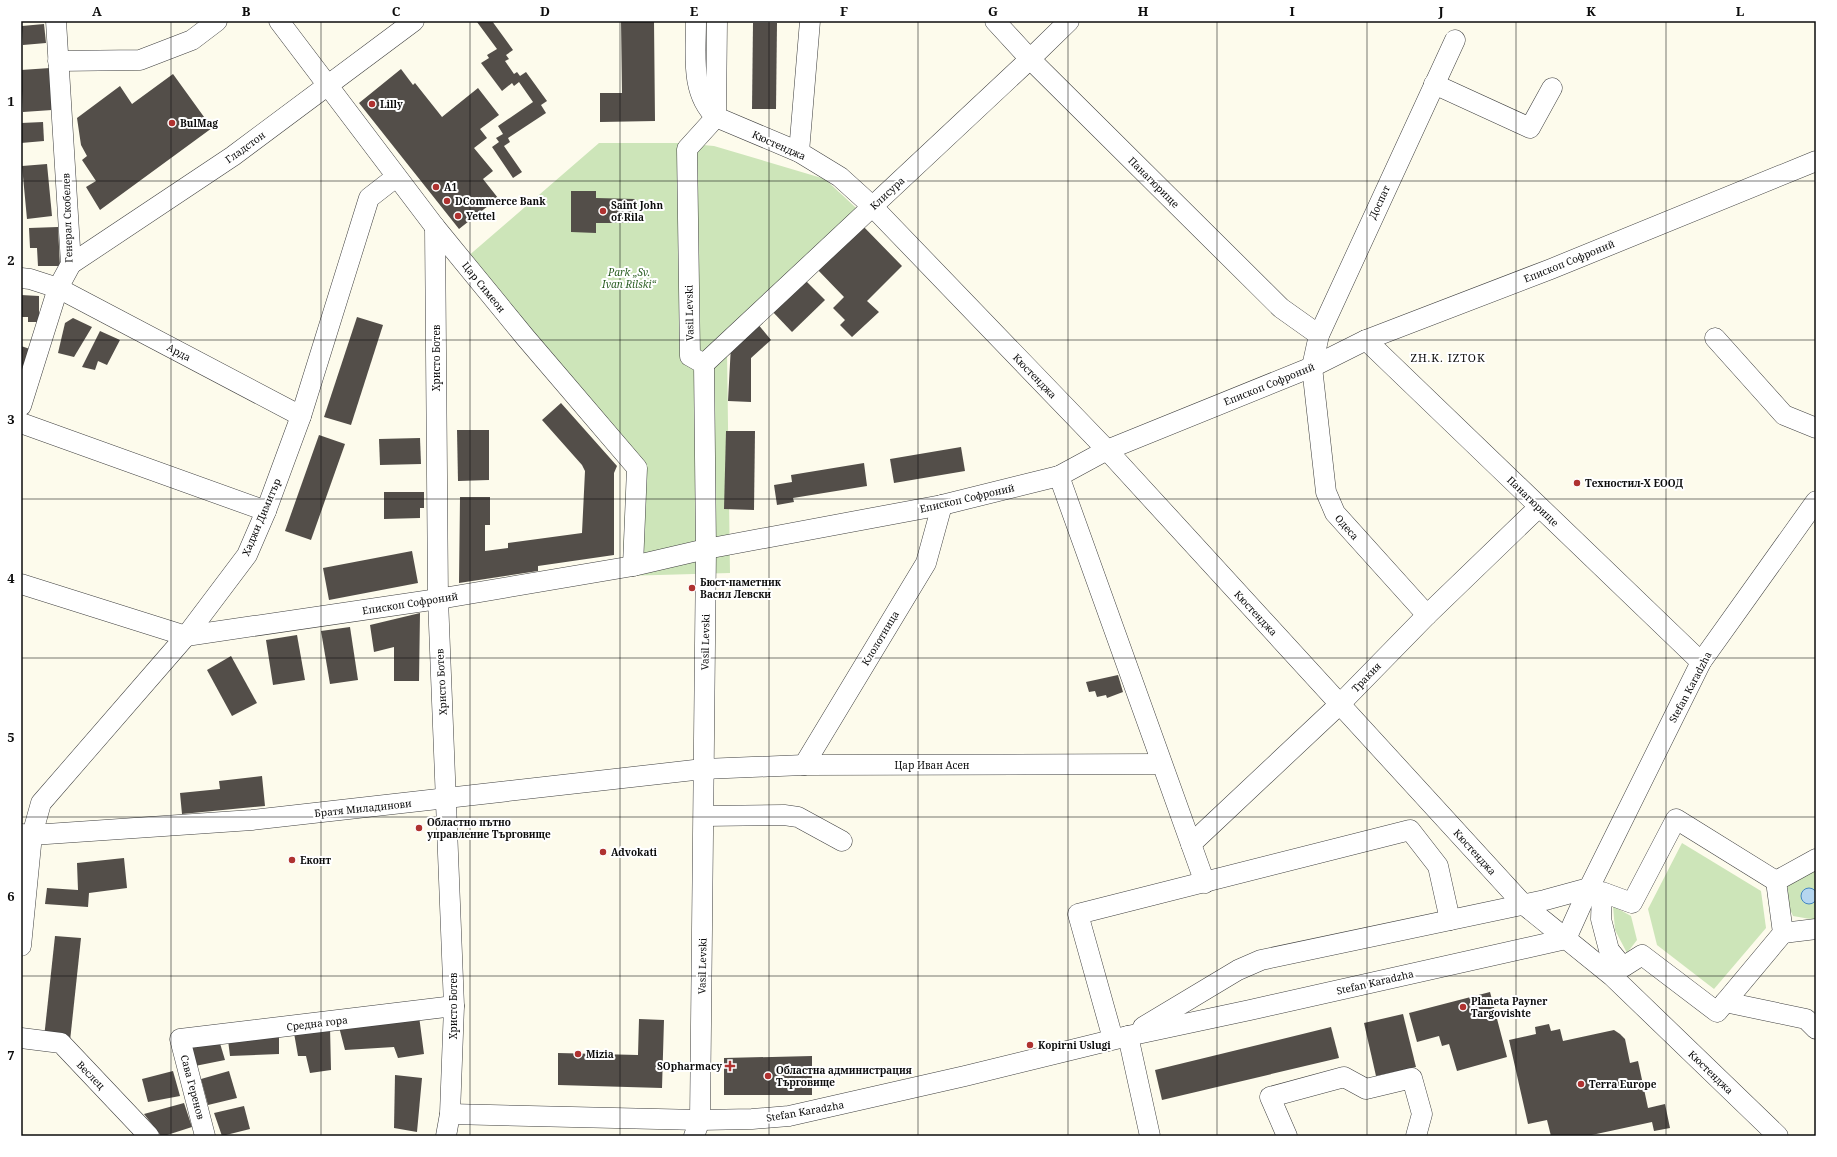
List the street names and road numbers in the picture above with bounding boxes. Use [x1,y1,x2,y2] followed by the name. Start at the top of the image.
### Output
[750,127,808,163] street label: Кюстенджа
[222,128,268,166] street label: Гладстон
[1125,153,1183,211] street label: Панагюрище
[58,172,76,263] street label: Генерал Скобелев
[867,173,908,213] street label: Клисура
[1365,182,1393,221] street label: Доспат
[1521,236,1617,286] street label: Епископ Софроний
[459,259,509,316] street label: Цар Симеон
[681,284,696,341] street label: Vasil Levski
[429,324,443,391] street label: Христо Ботев
[165,340,194,364] street label: Арда
[1010,350,1060,402] street label: Кюстенджа
[1221,359,1317,409] street label: Епископ Софроний
[1504,473,1562,529] street label: Панагюрище
[238,476,284,558] street label: Хаджи Димитър
[918,480,1016,516] street label: Епископ Софроний
[1332,511,1362,543] street label: Одеса
[1231,587,1281,639] street label: Кюстенджа
[361,588,459,617] street label: Епископ Софроний
[858,608,902,668] street label: Клолотница
[698,613,713,670] street label: Vasil Levski
[432,648,450,716] street label: Христо Ботев
[1665,649,1715,725] street label: Stefan Karadzha
[1348,659,1384,695] street label: Тракия
[894,758,970,772] street label: Цар Иван Асен
[314,796,413,820] street label: Братя Миладинови
[1451,826,1500,878] street label: Кюстенджа
[695,937,710,994] street label: Vasil Levski
[1335,966,1415,998] street label: Stefan Karadzha
[446,972,460,1039] street label: Христо Ботев
[286,1012,349,1034] street label: Средна гора
[1685,1047,1737,1097] street label: Кюстенджа
[178,1053,208,1121] street label: Сава Геренов
[74,1058,108,1093] street label: Веслец
[765,1097,845,1125] street label: Stefan Karadzha

